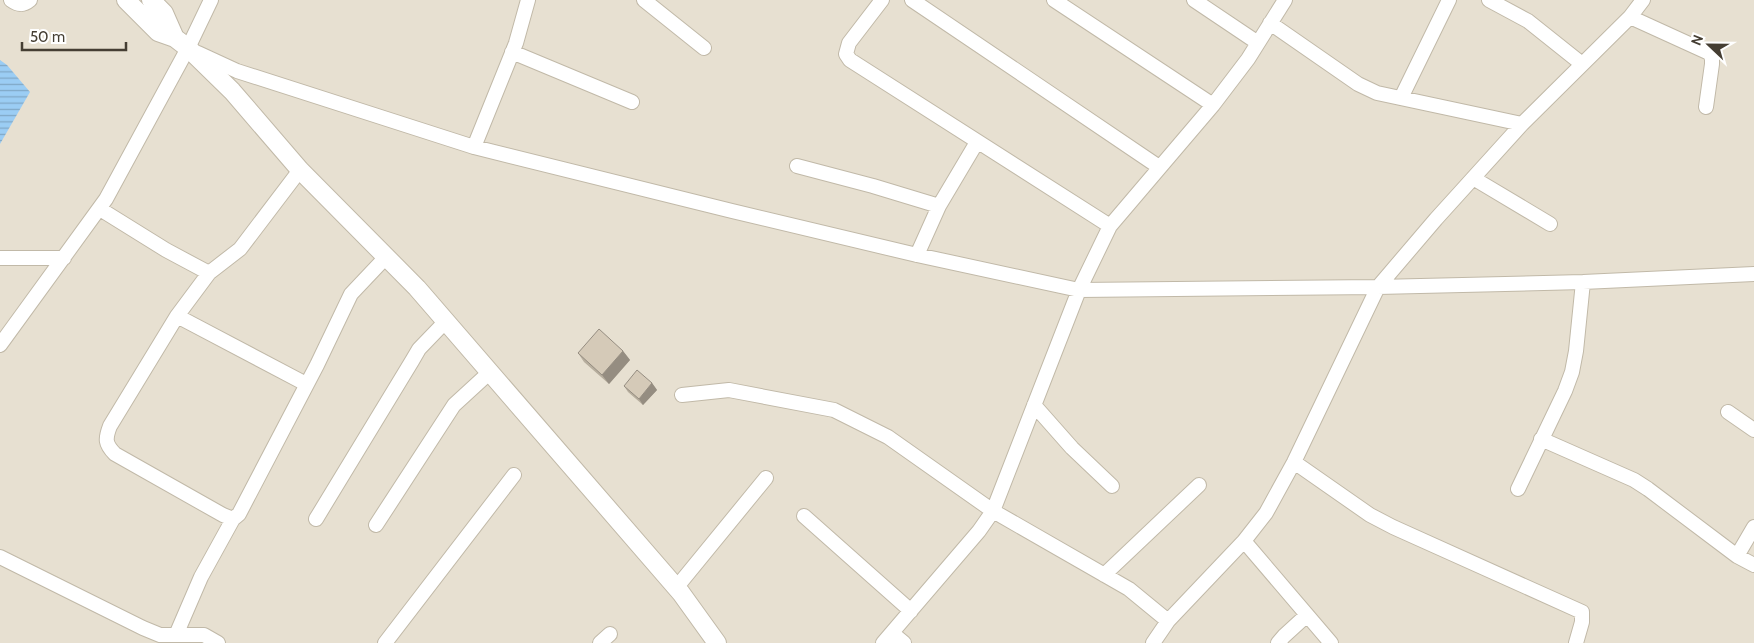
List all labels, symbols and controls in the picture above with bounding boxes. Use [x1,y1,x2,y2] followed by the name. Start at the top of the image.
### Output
[22,20,126,52] scale bar
[1684,20,1734,70] north arrow
[30,28,65,46] text: 50 m
[1687,32,1707,48] text: N

